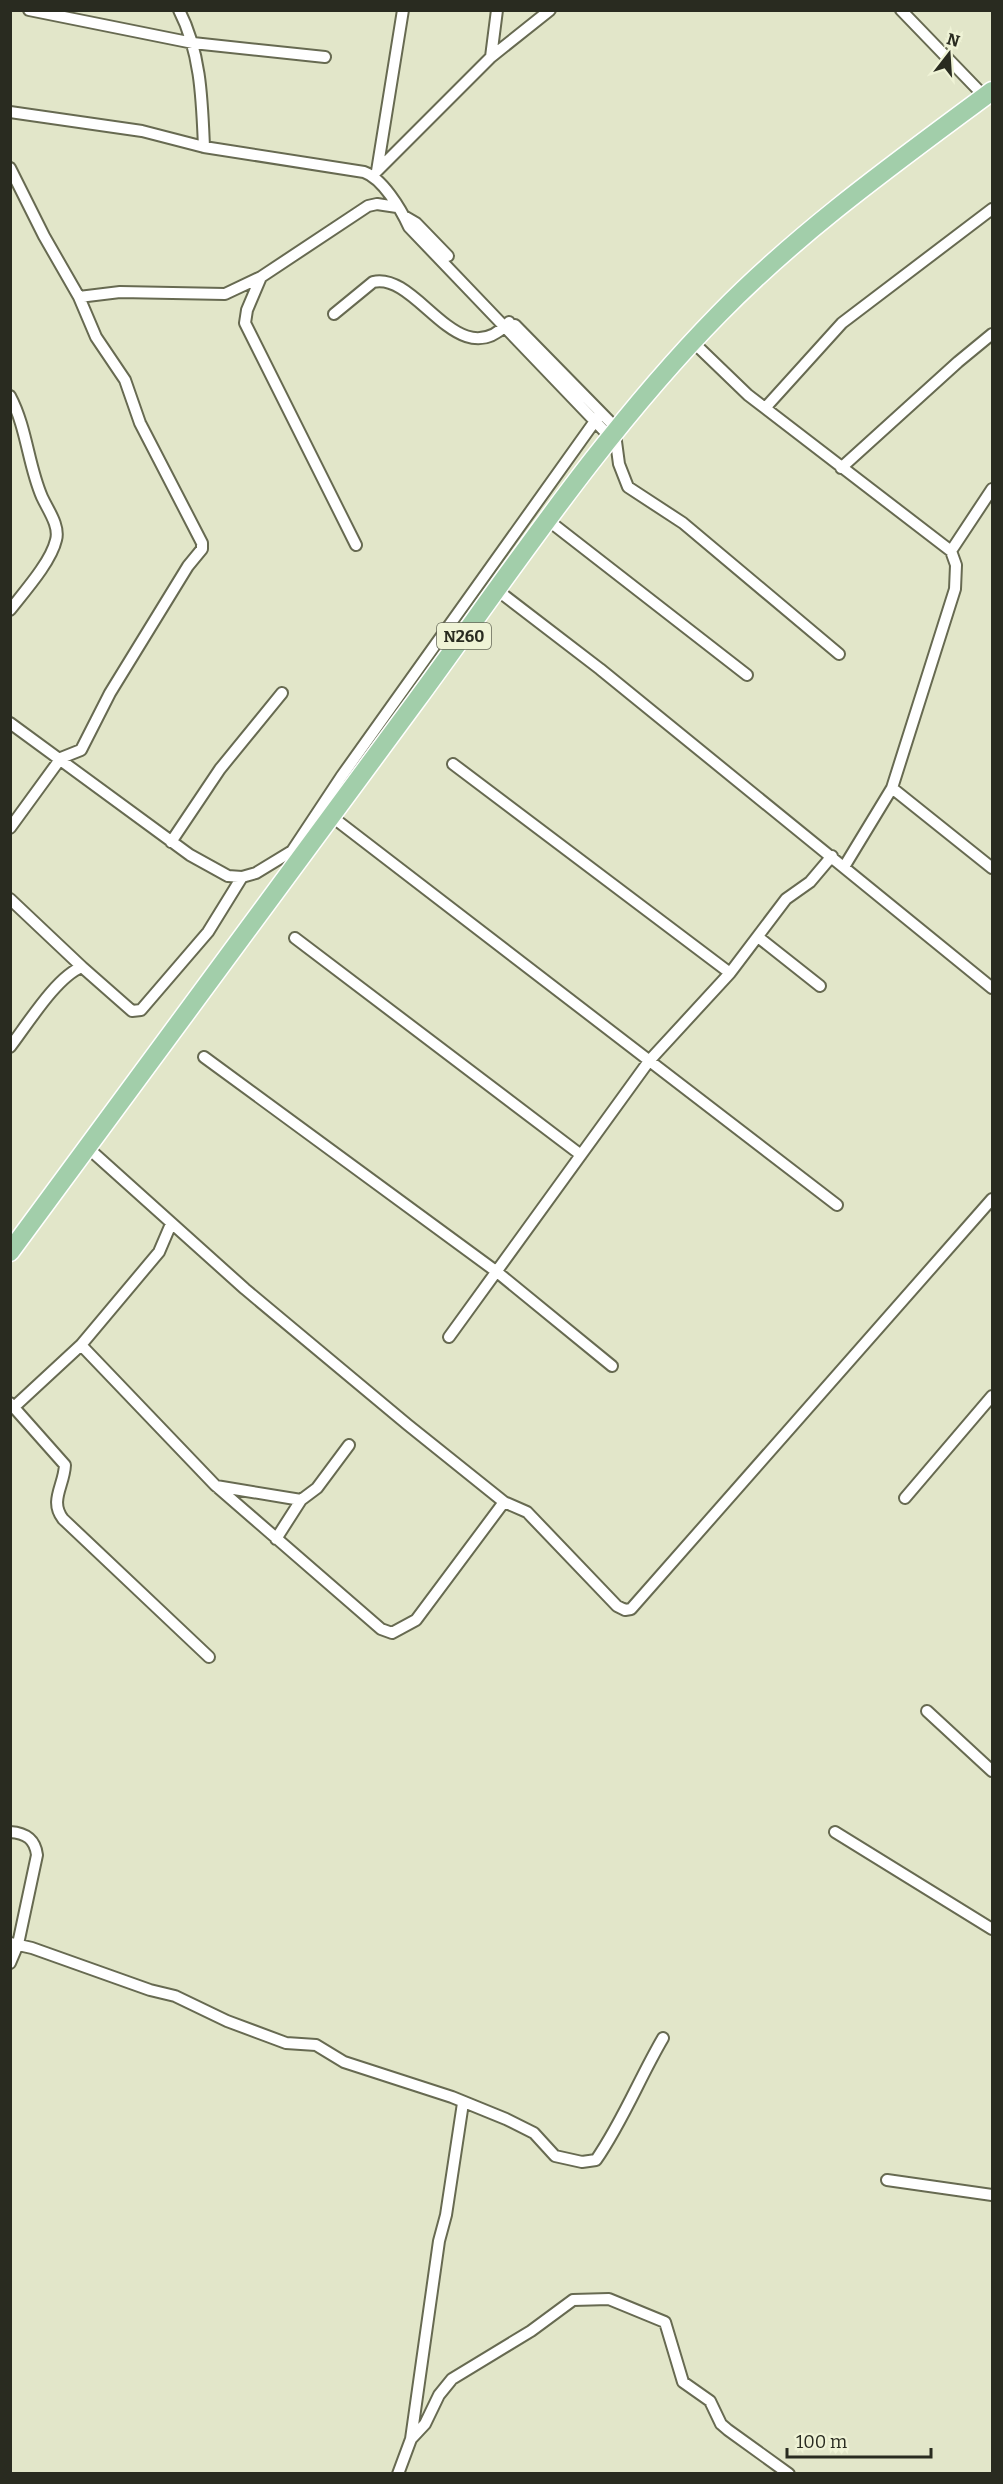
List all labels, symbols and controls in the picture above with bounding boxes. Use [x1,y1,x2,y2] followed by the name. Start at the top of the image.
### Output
[919,24,979,84] north arrow
[945,29,962,51] text: N
[437,623,491,649] road number: N260
[787,2421,931,2459] scale bar
[796,2431,847,2453] text: 100 m

